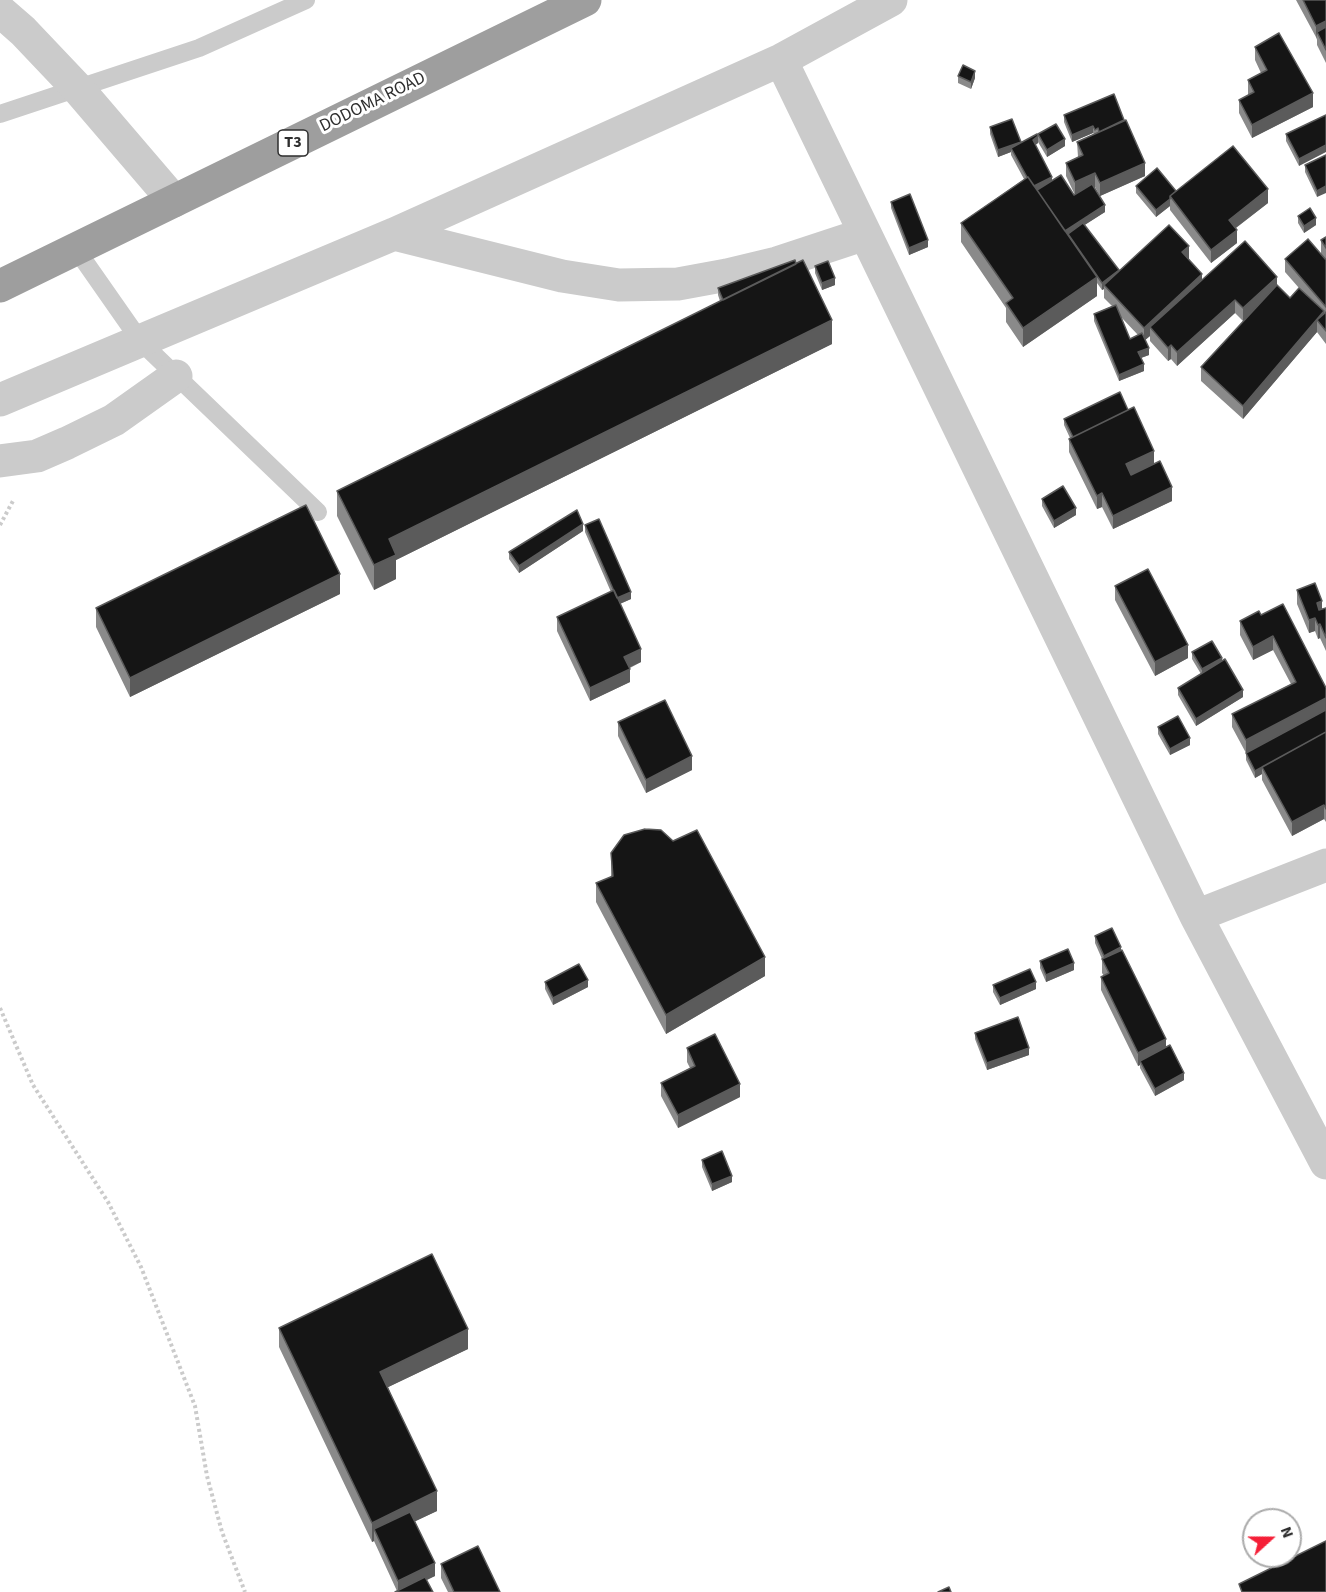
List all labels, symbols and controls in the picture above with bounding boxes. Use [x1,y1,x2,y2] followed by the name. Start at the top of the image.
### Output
[316,68,430,138] street label: DODOMA ROAD
[278,130,308,156] road number: T3
[1242,1508,1302,1568] north arrow
[1275,1523,1299,1541] text: N

